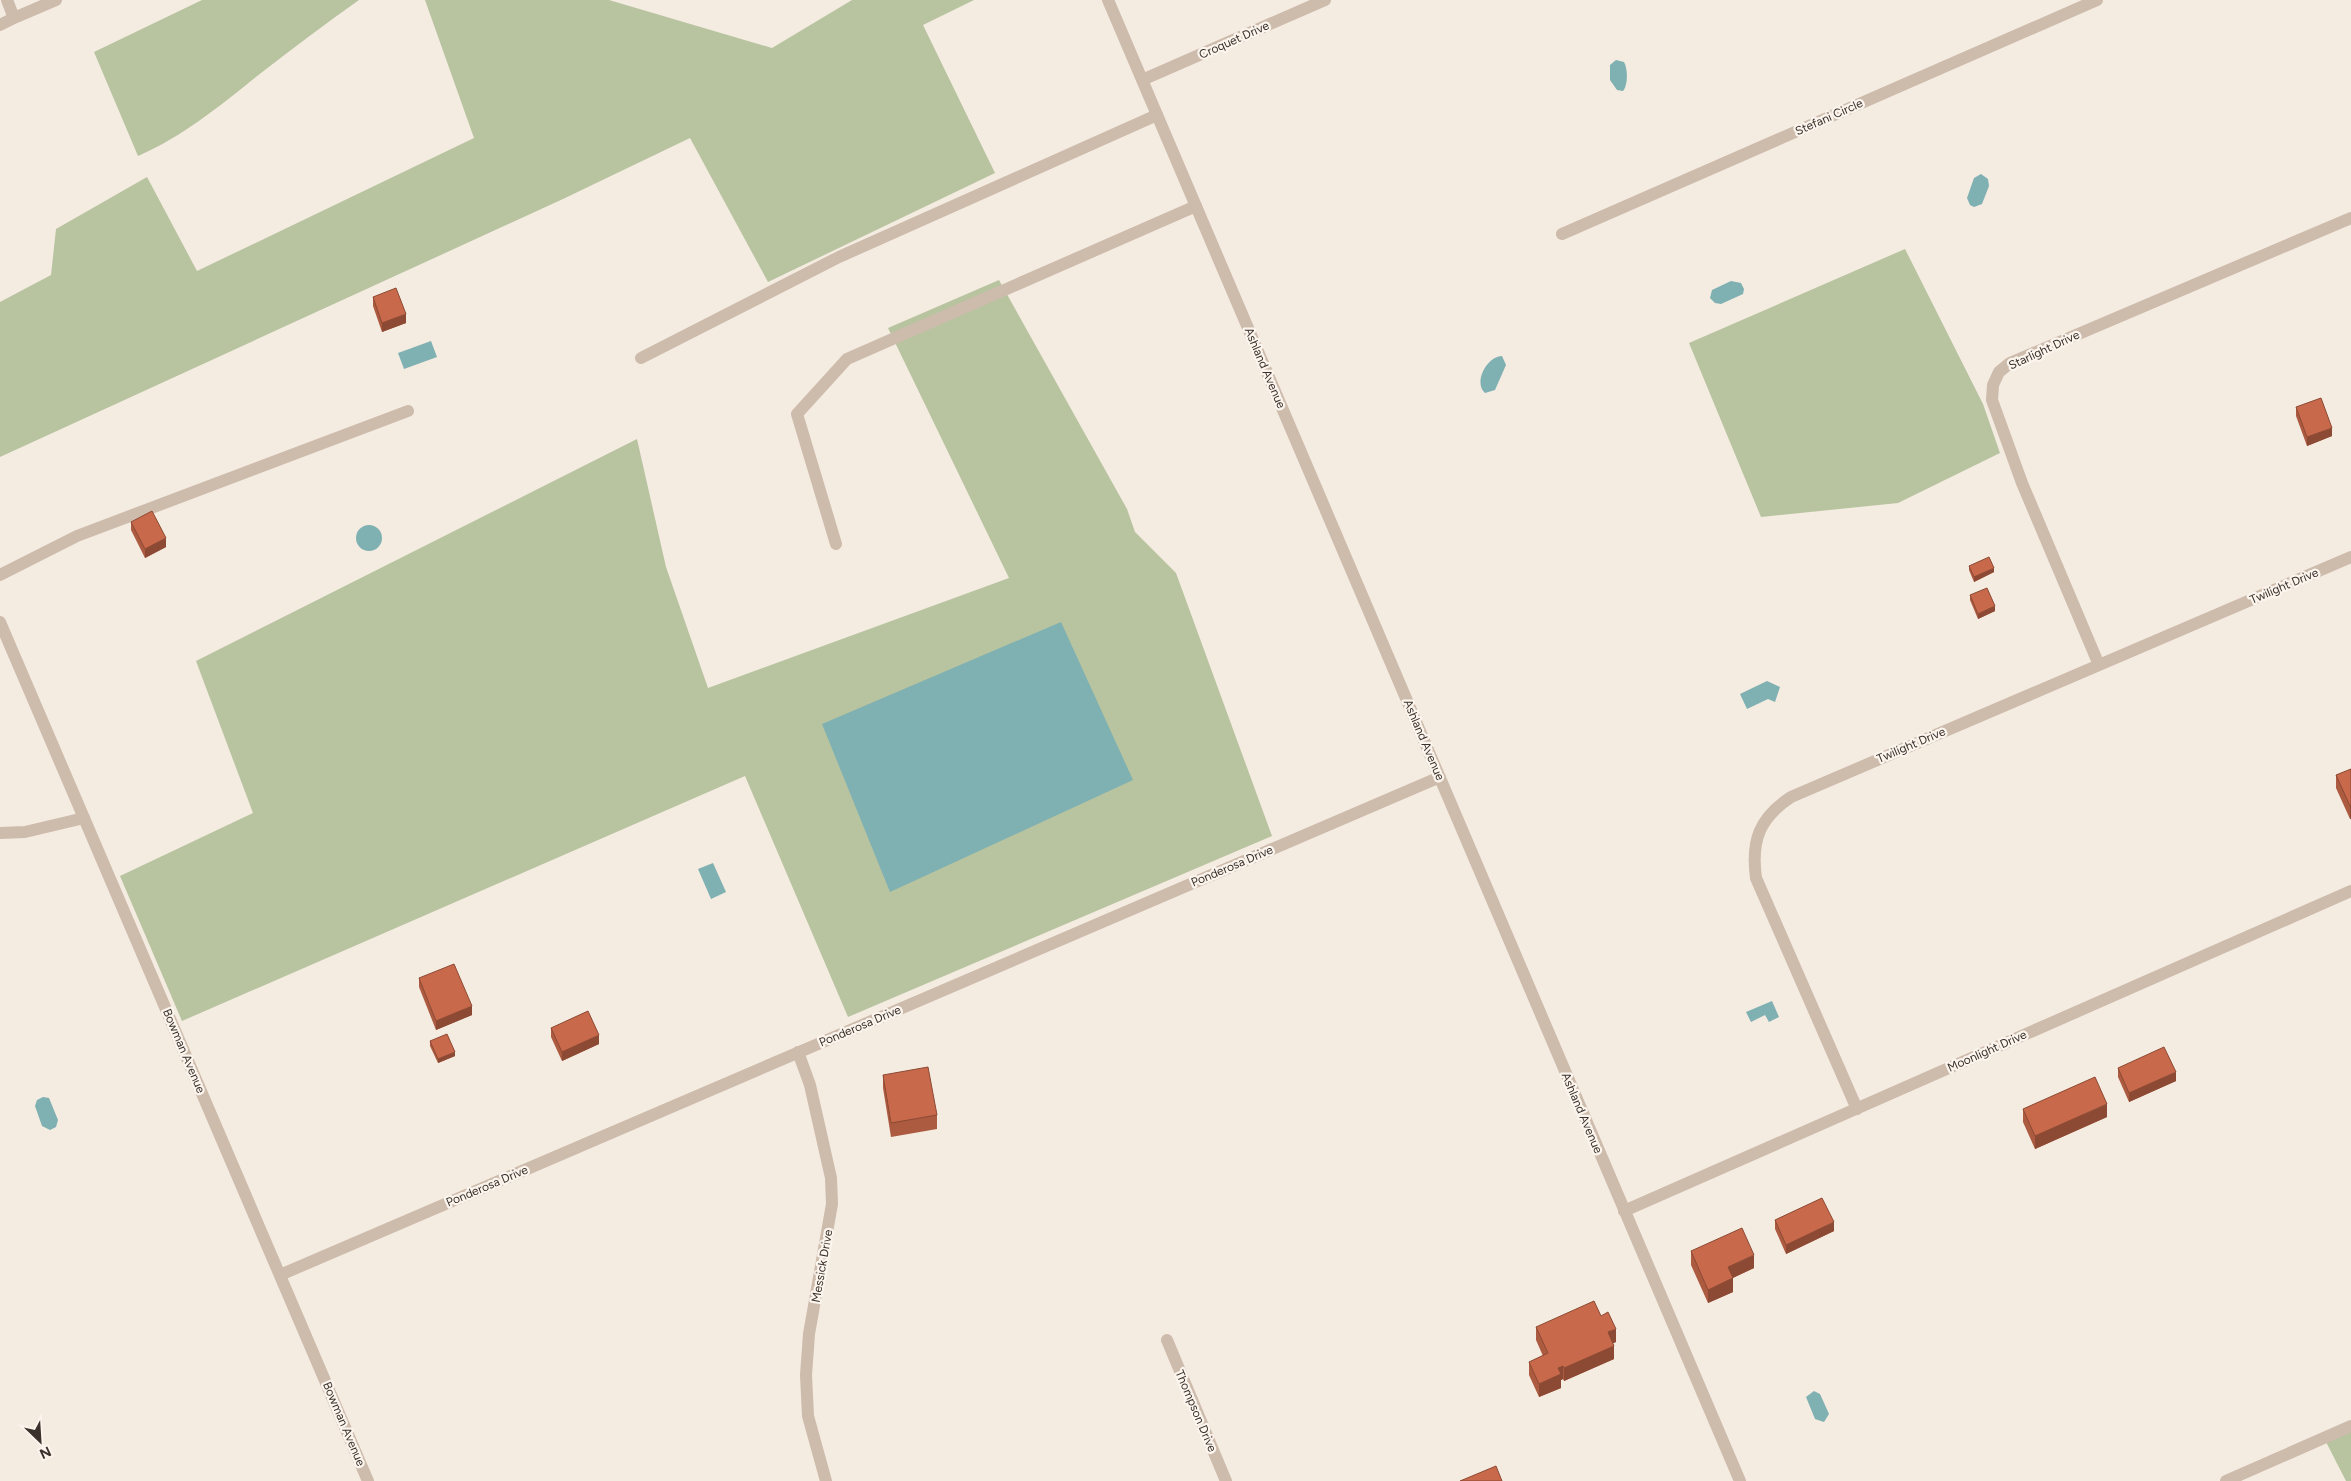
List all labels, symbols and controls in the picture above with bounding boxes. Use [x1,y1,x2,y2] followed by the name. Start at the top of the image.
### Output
[1197,18,1272,62] street label: Croquet Drive
[1793,96,1865,138] street label: Stefani Circle
[1242,325,1289,411] street label: Ashland Avenue
[2006,327,2082,373] street label: Starlight Drive
[2248,565,2321,607] street label: Twilight Drive
[1401,697,1448,783] street label: Ashland Avenue
[1875,724,1948,766] street label: Twilight Drive
[1189,842,1275,890] street label: Ponderosa Drive
[817,1002,903,1050] street label: Ponderosa Drive
[160,1007,208,1096] street label: Bowman Avenue
[1945,1027,2029,1075] street label: Moonlight Drive
[1559,1070,1606,1156] street label: Ashland Avenue
[444,1162,530,1210] street label: Ponderosa Drive
[809,1228,835,1304] street label: Messick Drive
[1172,1368,1220,1454] street label: Thompson Drive
[320,1380,368,1469] street label: Bowman Avenue
[15,1416,65,1466] north arrow
[37,1442,54,1462] text: N

